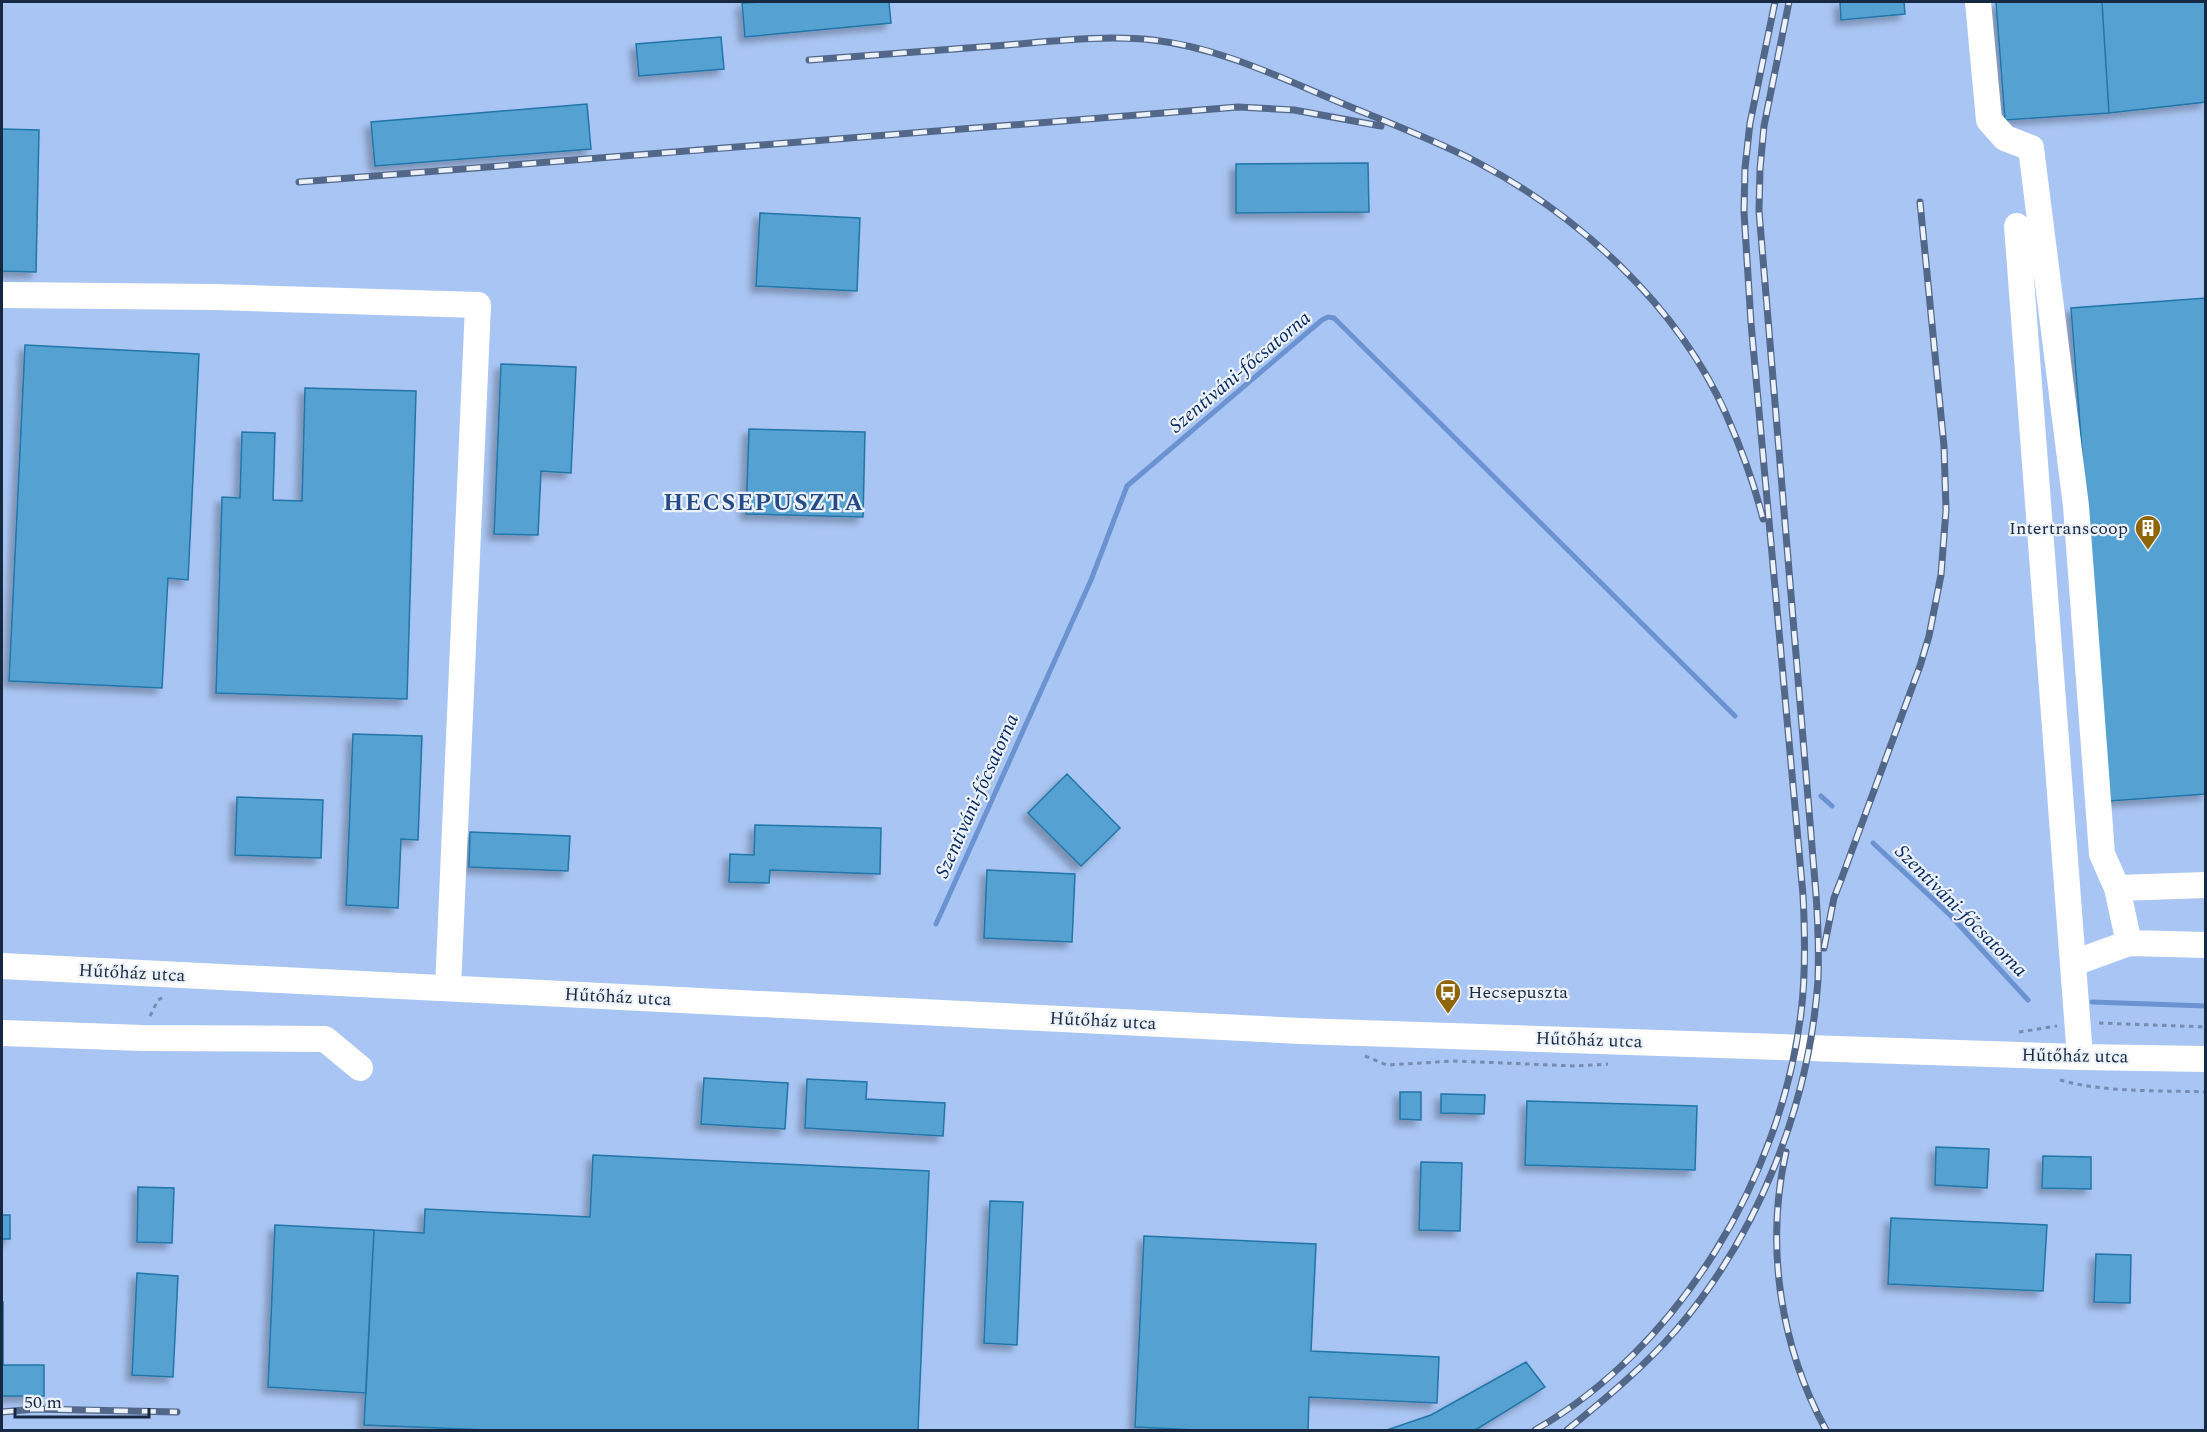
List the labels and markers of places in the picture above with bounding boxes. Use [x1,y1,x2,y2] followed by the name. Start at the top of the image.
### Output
[2133,513,2163,551] building icon: Intertranscoop
[2009,515,2128,542] place label: Intertranscoop
[1433,977,1463,1015] bus stop icon: Hecsepuszta
[1468,979,1568,1006] place label: Hecsepuszta

